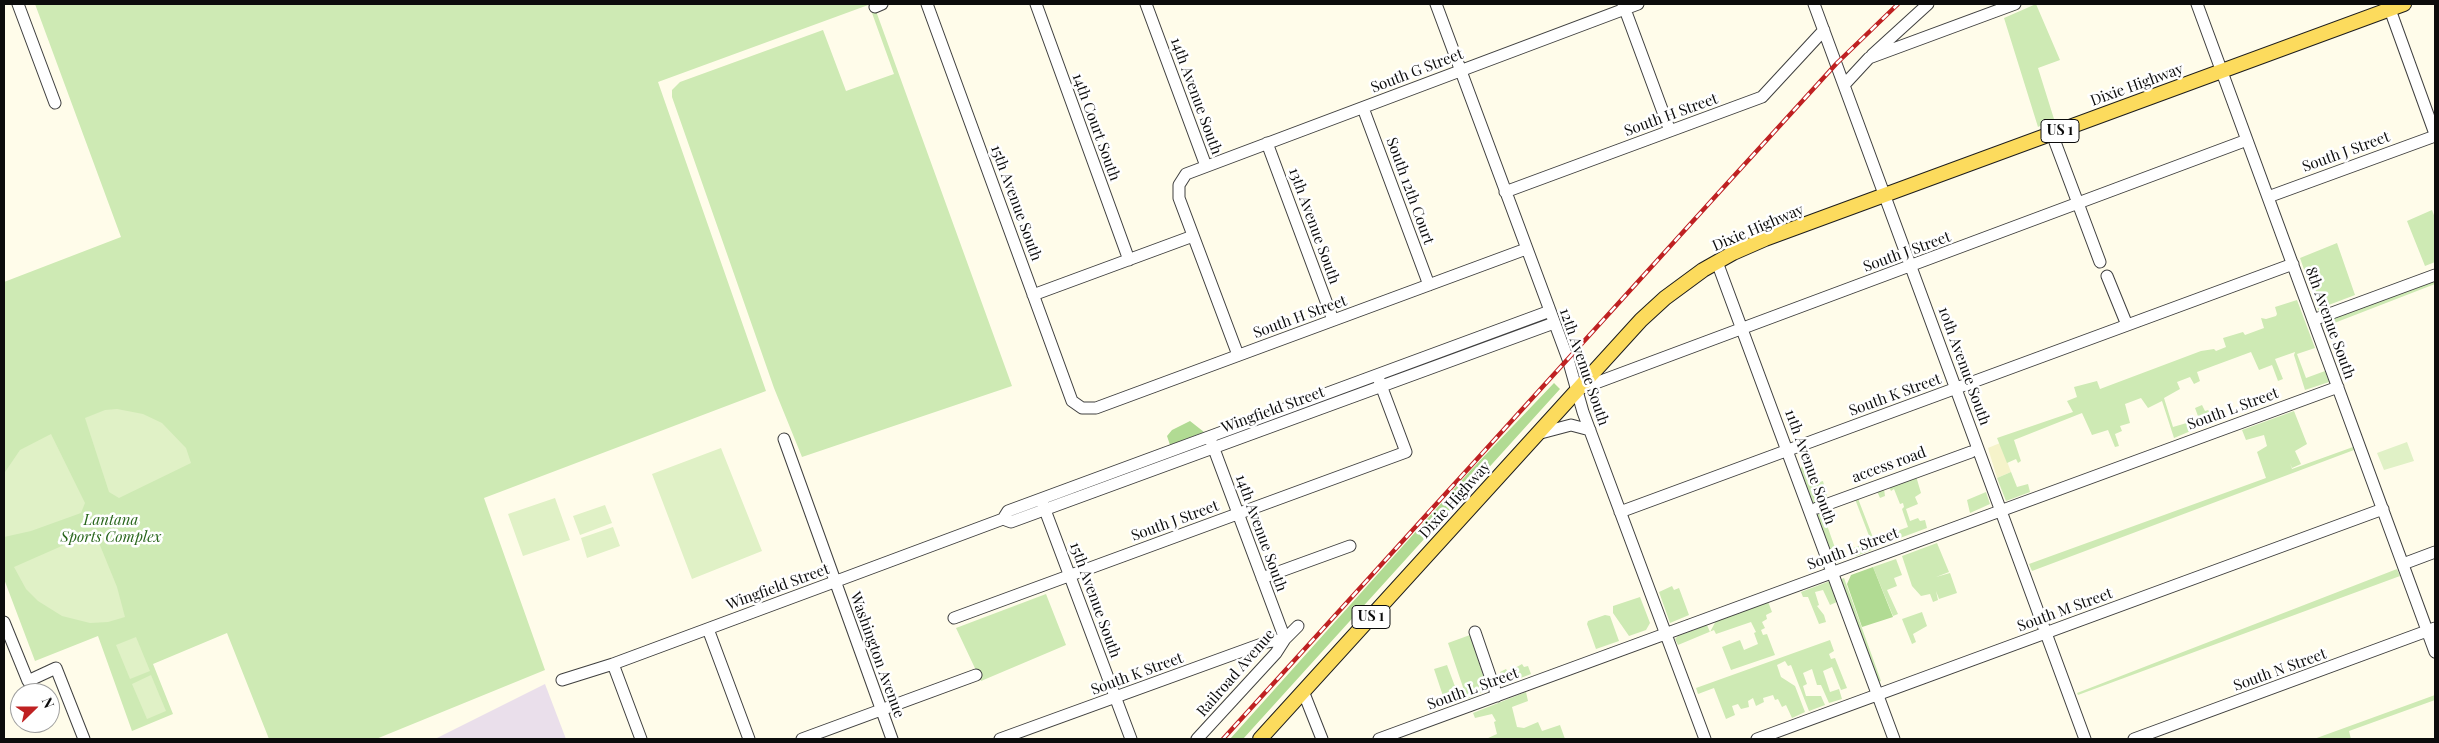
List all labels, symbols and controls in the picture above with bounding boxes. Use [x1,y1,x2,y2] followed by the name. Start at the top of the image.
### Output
[1166,35,1226,157] street label: 14th Avenue South
[1368,45,1466,97] street label: South G Street
[2088,60,2186,110] street label: Dixie Highway
[1068,71,1124,183] street label: 14th Court South
[1622,90,1720,140] street label: South H Street
[2041,120,2079,142] road number: US 1
[2300,128,2392,176] street label: South J Street
[1382,135,1438,247] street label: South 12th Court
[987,143,1045,263] street label: 15th Avenue South
[1285,165,1343,287] street label: 13th Avenue South
[1710,201,1806,255] street label: Dixie Highway
[1861,228,1953,276] street label: South J Street
[2301,264,2359,382] street label: 8th Avenue South
[1251,292,1349,342] street label: South H Street
[1934,304,1994,428] street label: 10th Avenue South
[1555,306,1613,428] street label: 12th Avenue South
[1846,370,1944,420] street label: South K Street
[1219,383,1327,437] street label: Wingfield Street
[2185,384,2281,434] street label: South L Street
[1781,407,1839,527] street label: 11th Avenue South
[1849,443,1929,487] street label: access road
[1416,458,1494,542] street label: Dixie Highway
[1231,472,1291,594] street label: 14th Avenue South
[1129,497,1221,545] street label: South J Street
[61,511,161,546] park label: Lantana Sports Complex
[1805,524,1901,574] street label: South L Street
[1066,540,1124,660] street label: 15th Avenue South
[724,560,832,614] street label: Wingfield Street
[2015,584,2115,636] street label: South M Street
[846,590,908,720] street label: Washington Avenue
[1352,606,1390,628] road number: US 1
[1193,626,1279,720] street label: Railroad Avenue
[2231,645,2329,695] street label: South N Street
[1088,649,1186,699] street label: South K Street
[1425,664,1521,714] street label: South L Street
[10,683,60,733] north arrow
[38,694,59,711] text: N

